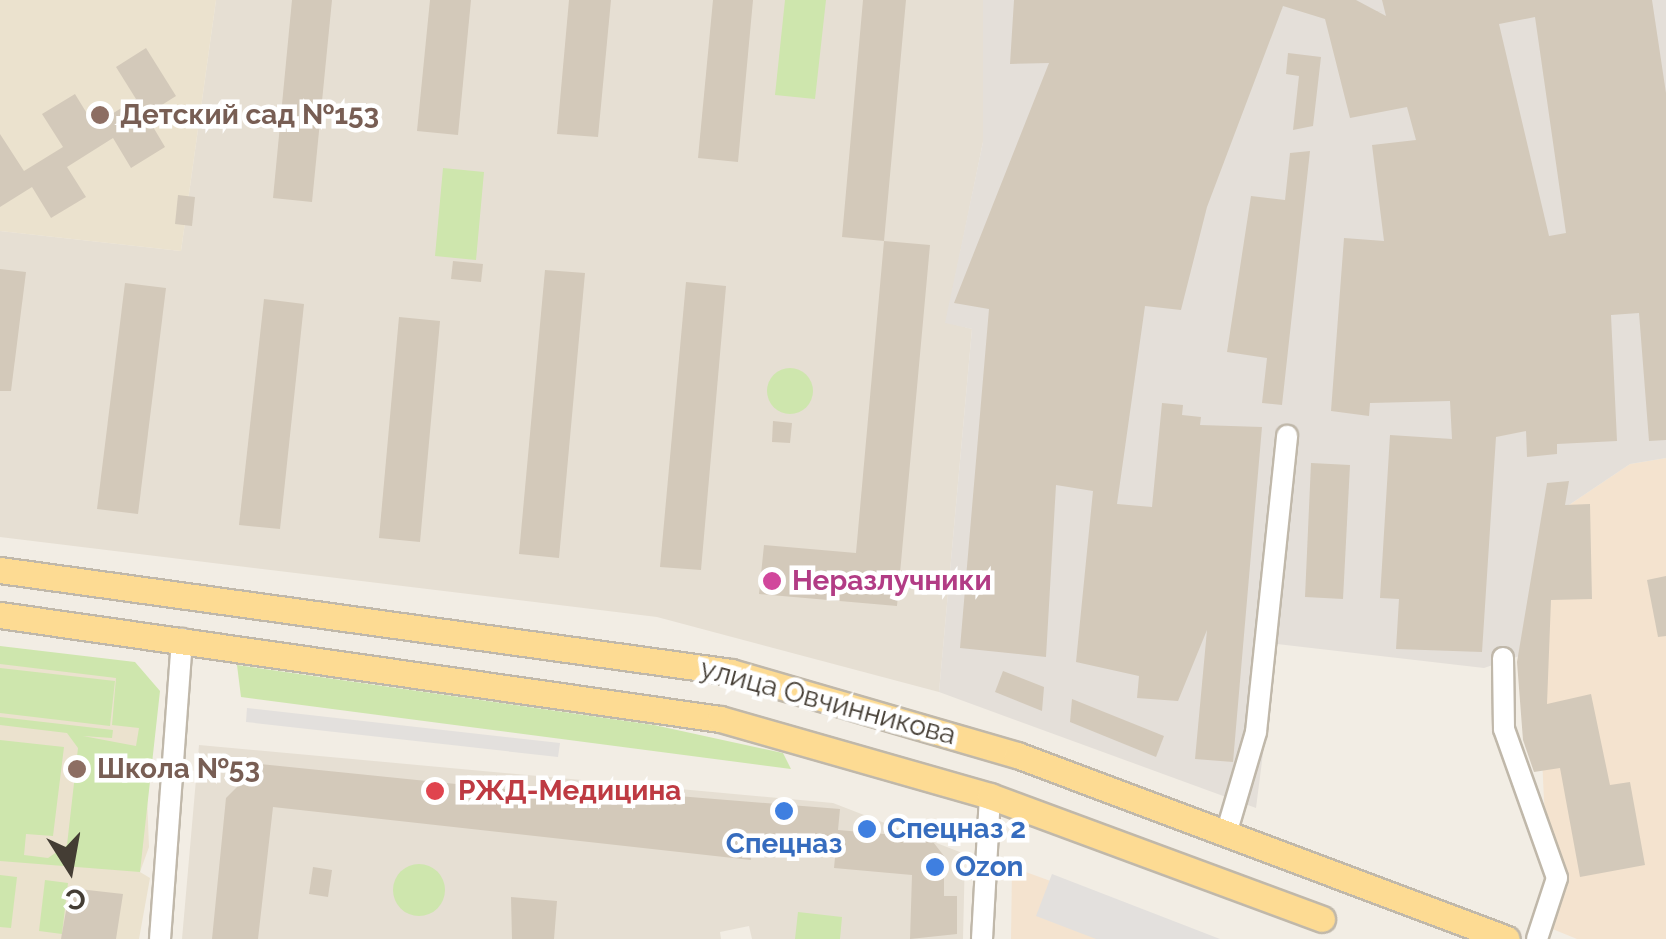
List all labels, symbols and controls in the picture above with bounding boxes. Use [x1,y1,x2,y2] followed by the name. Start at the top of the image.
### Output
[120,98,379,132] place label: Детский сад №153
[89,104,111,126] marker: Детский сад №153
[792,564,992,598] place label: Неразлучники
[761,570,783,592] marker: Неразлучники
[696,652,960,752] street label: улица Овчинникова
[97,752,260,786] place label: Школа №53
[66,758,88,780] marker: Школа №53
[458,774,681,808] place label: РЖД-Медицина
[422,778,448,804] marker: РЖД-Медицина
[773,800,795,822] marker: Спецназ
[887,812,1026,846] place label: Спецназ 2
[856,818,878,840] marker: Спецназ 2
[20,819,120,919] north arrow
[726,827,842,861] place label: Спецназ
[955,850,1024,884] place label: Ozon
[924,856,946,878] marker: Ozon
[63,881,88,917] text: С

